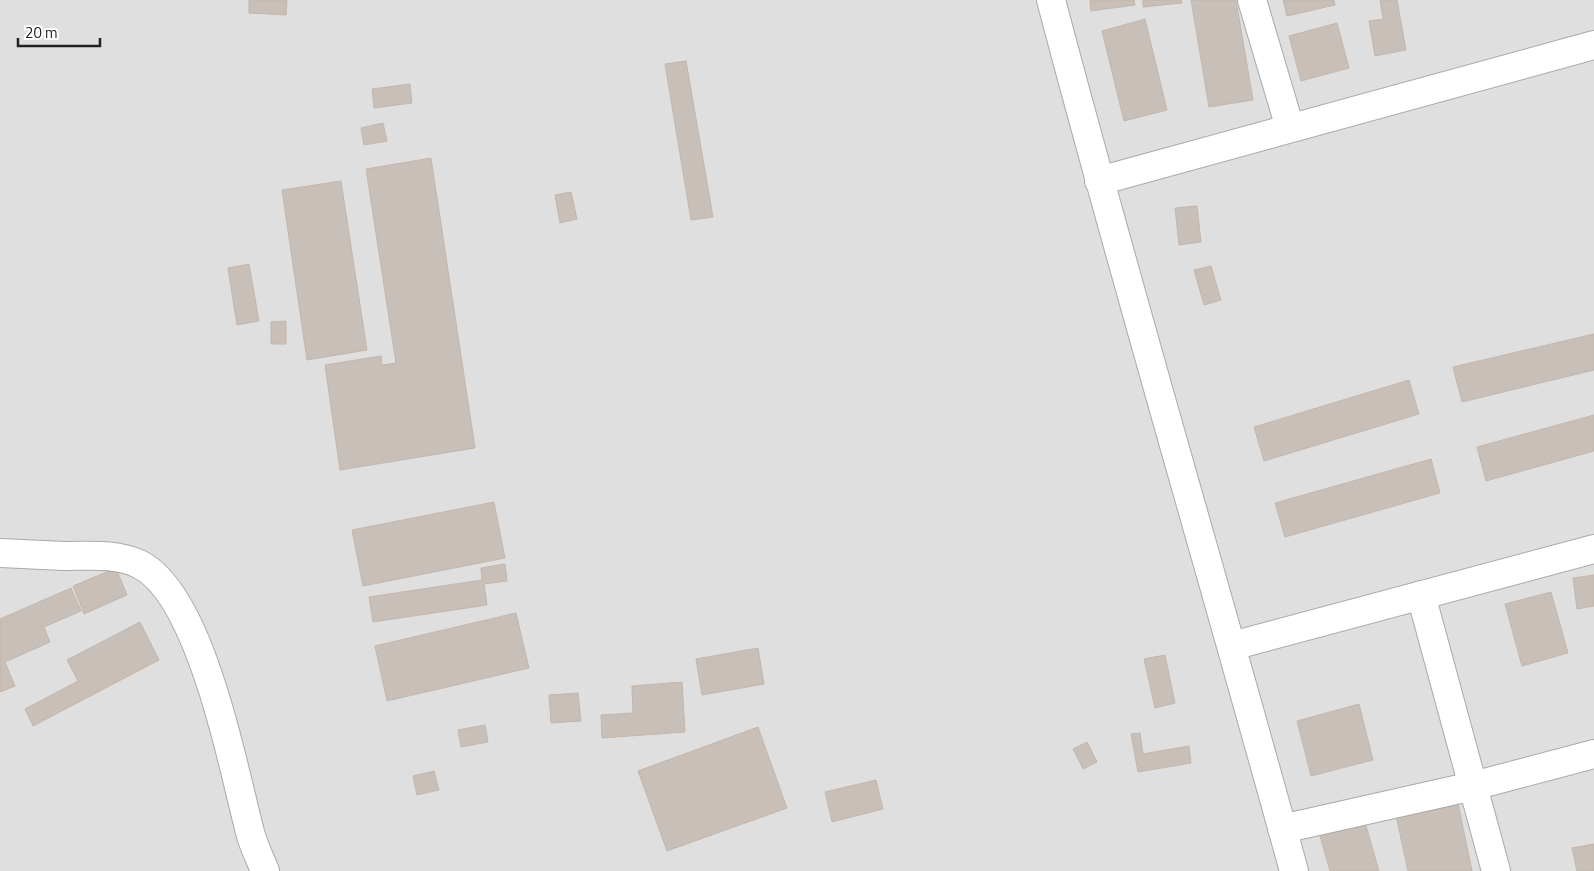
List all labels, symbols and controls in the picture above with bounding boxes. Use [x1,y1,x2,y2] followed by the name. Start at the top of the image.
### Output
[18,15,100,47] scale bar
[25,21,58,44] text: 20 m

